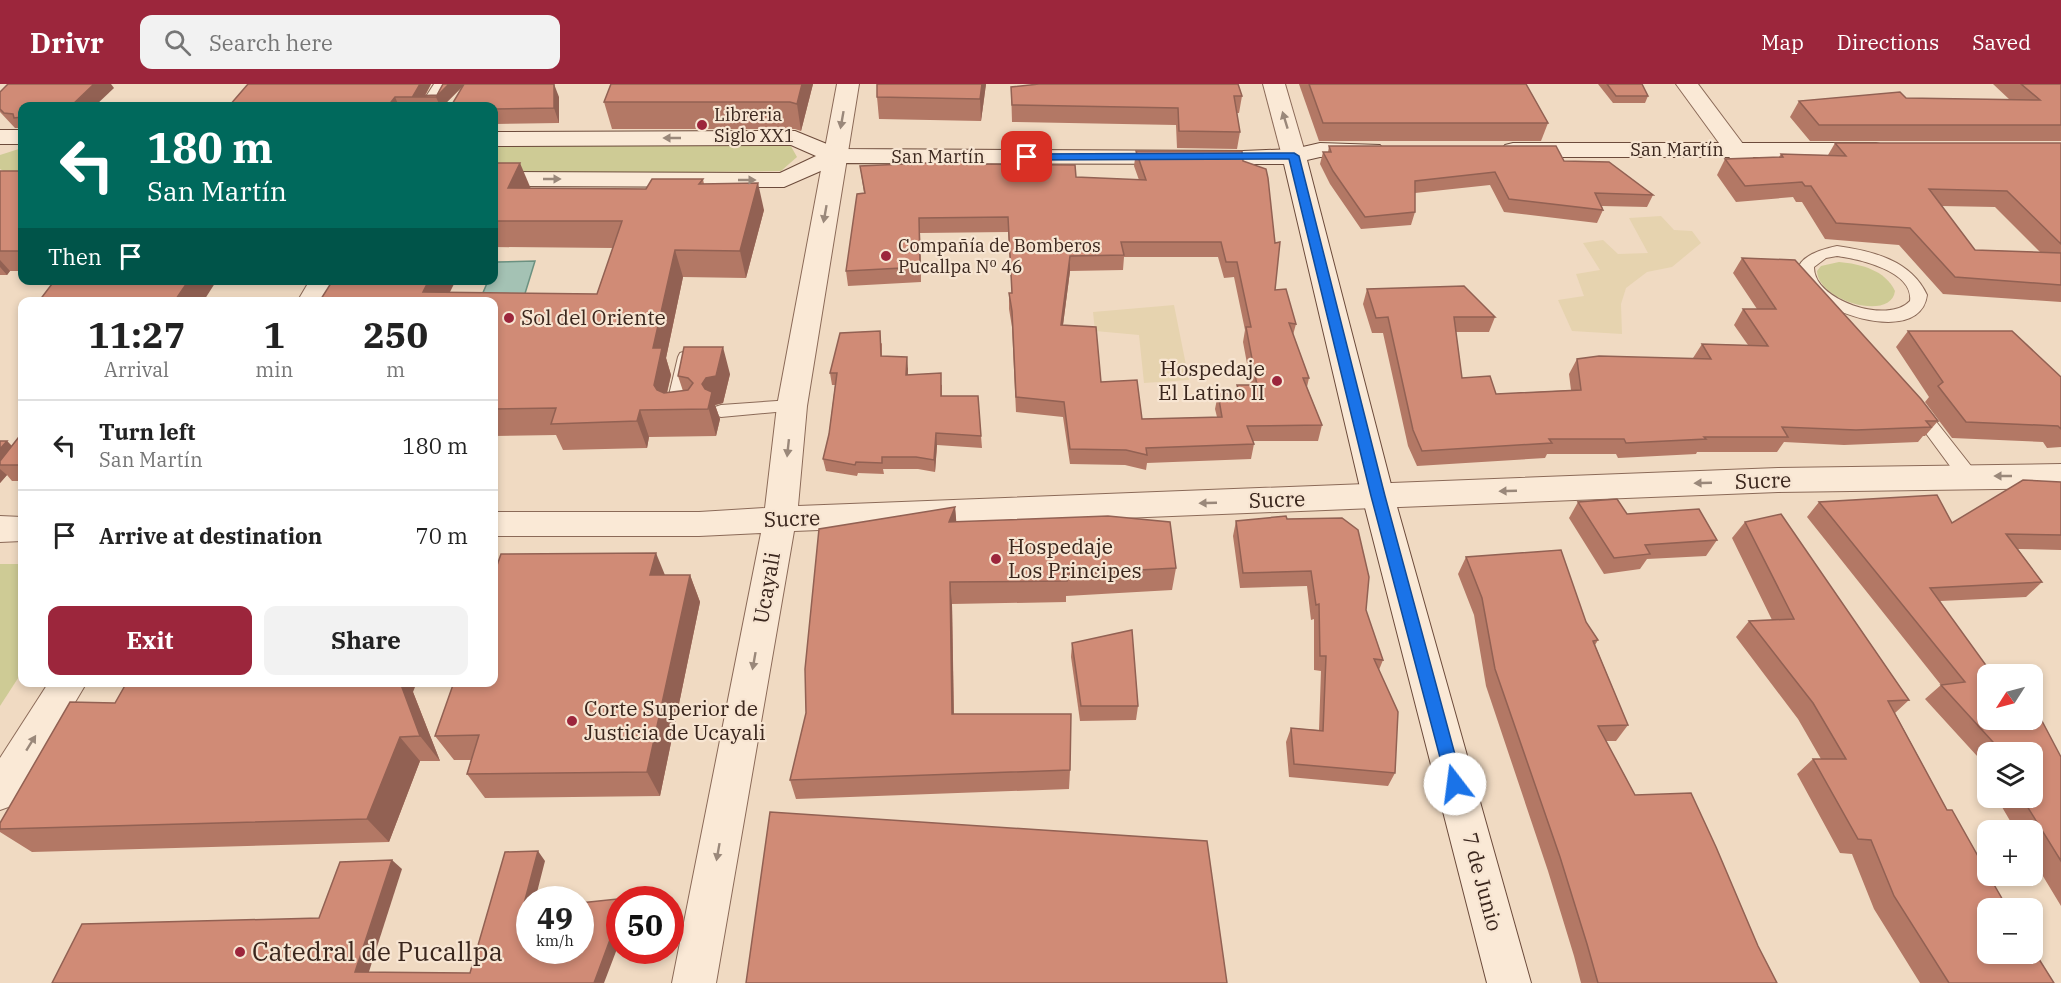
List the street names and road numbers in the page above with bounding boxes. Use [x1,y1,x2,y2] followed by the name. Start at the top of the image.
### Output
[1630,138,1724,161] street label: San Martín
[891,145,985,168] street label: San Martín
[1734,465,1792,495] street label: Sucre
[1248,484,1306,514] street label: Sucre
[763,503,821,533] street label: Sucre
[746,550,786,626] street label: Ucayali
[1456,829,1510,934] street label: 7 de Junio

